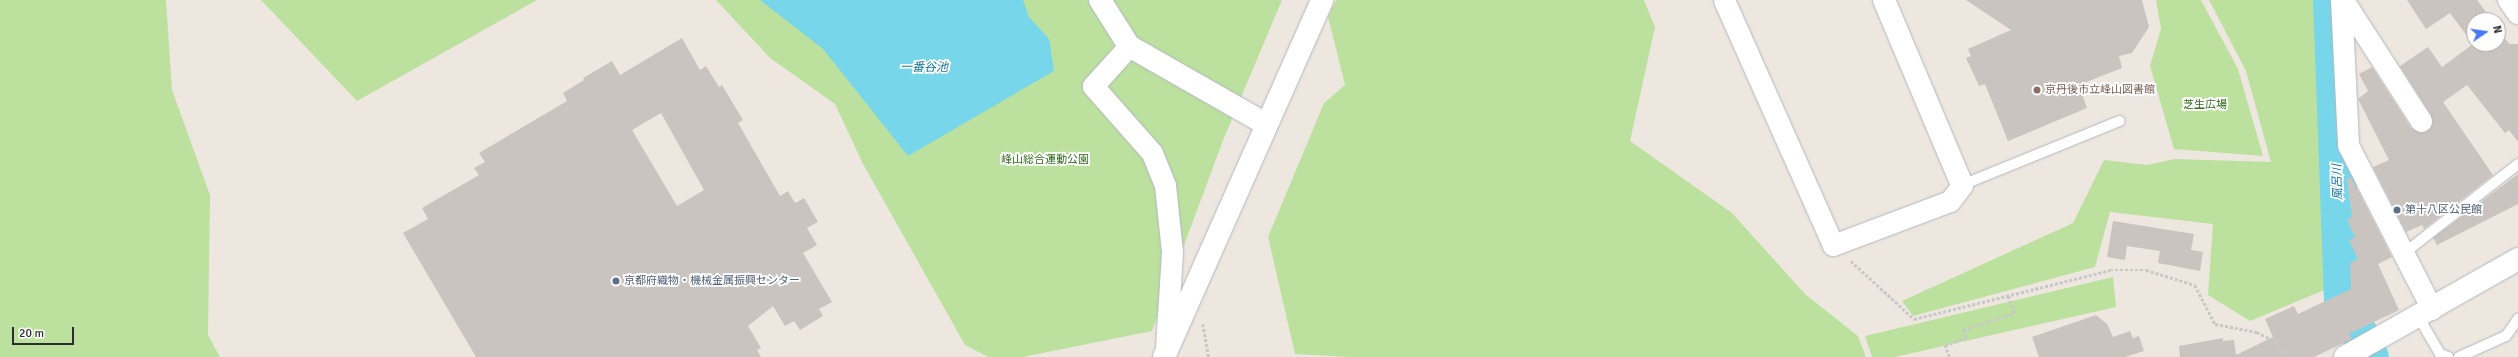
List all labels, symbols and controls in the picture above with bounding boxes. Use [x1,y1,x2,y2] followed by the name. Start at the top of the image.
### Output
[2466,12,2506,52] north arrow
[2490,24,2504,35] text: N
[900,61,948,75] water label: 一番谷池
[2045,83,2155,97] place label: 京丹後市立峰山図書館
[2032,85,2042,95] marker: 京丹後市立峰山図書館
[2183,98,2227,112] park label: 芝生広場
[1001,153,1089,167] park label: 峰山総合運動公園
[2330,164,2346,200] water label: 風呂川
[2405,203,2482,217] place label: 第十八区公民館
[2392,205,2402,215] marker: 第十八区公民館
[624,274,800,288] place label: 京都府織物・機械金属振興センター
[611,276,621,286] marker: 京都府織物・機械金属振興センター
[14,319,76,345] scale bar
[19,326,44,341] text: 20 m

